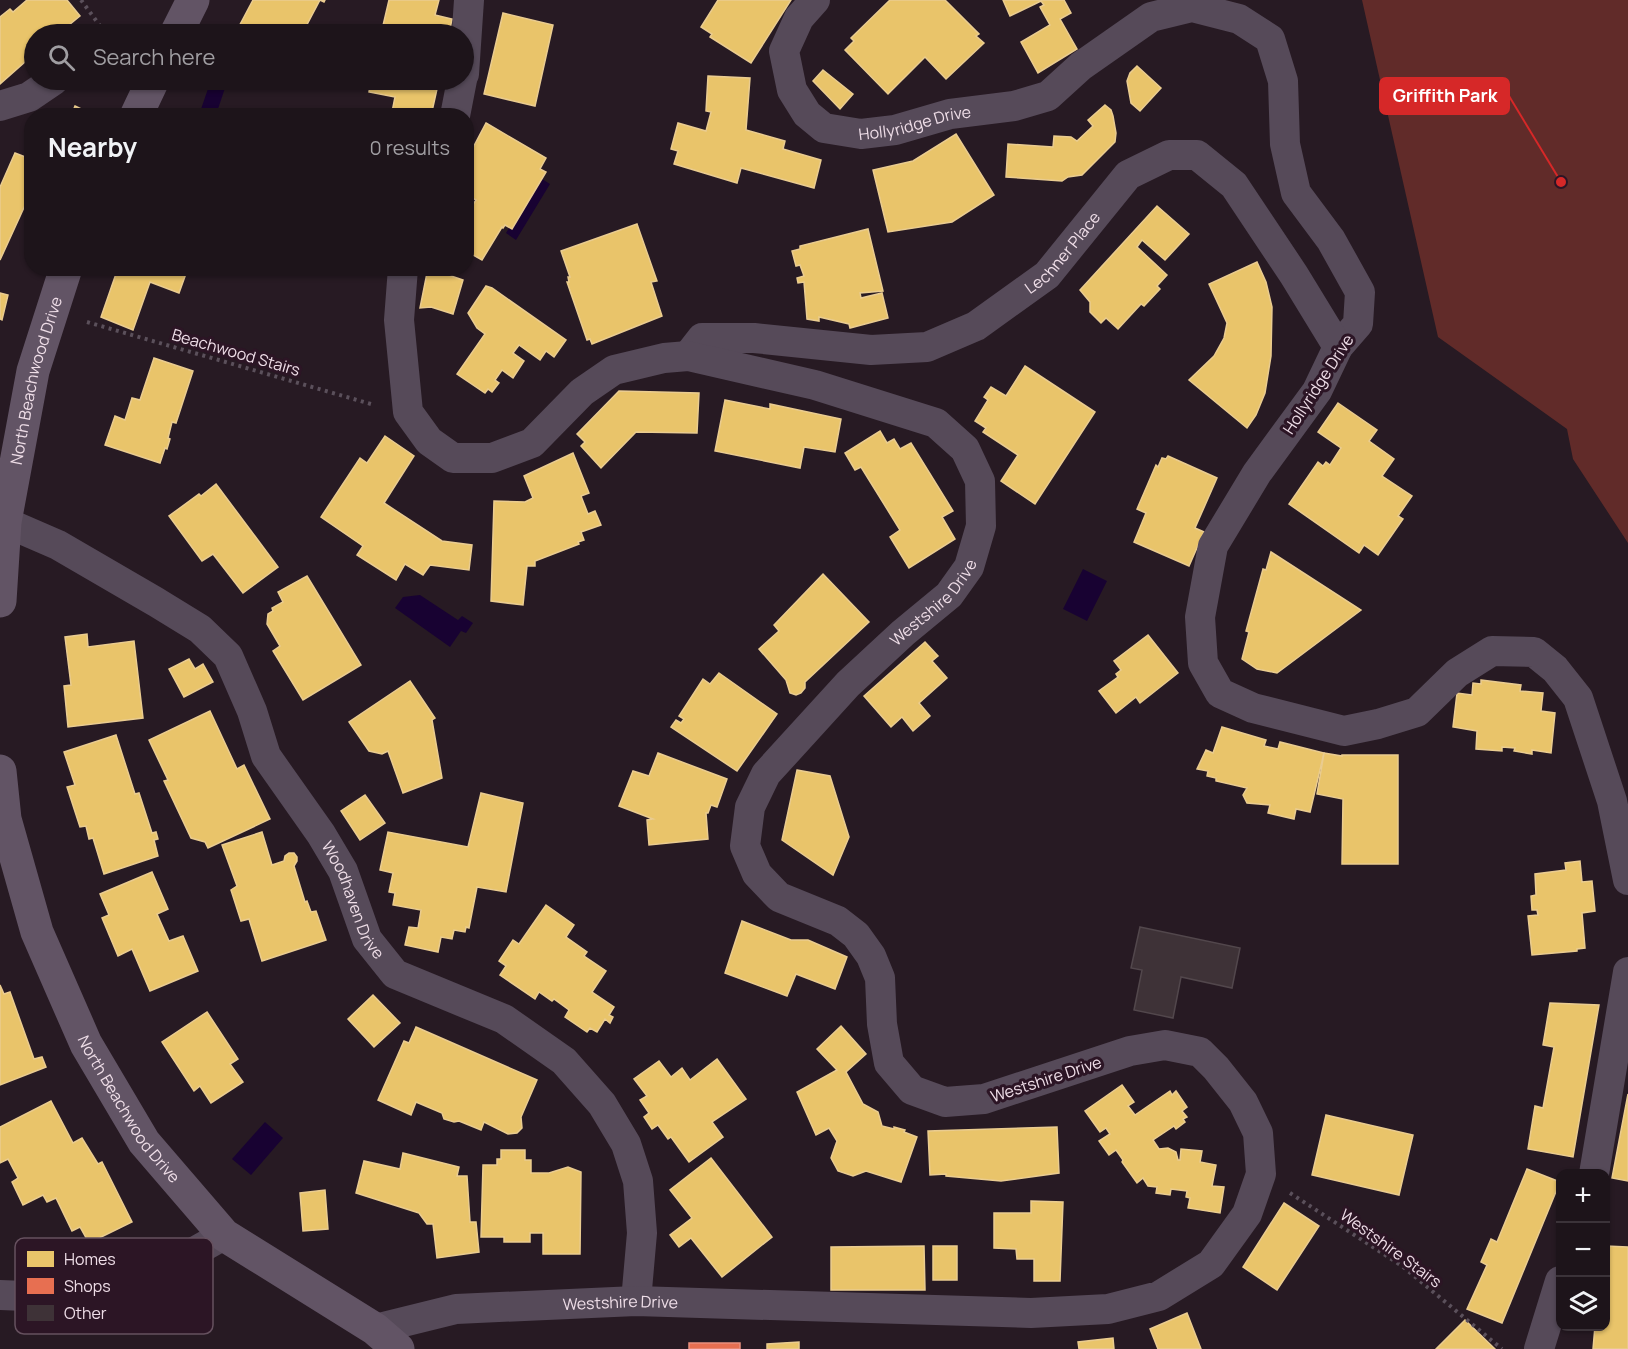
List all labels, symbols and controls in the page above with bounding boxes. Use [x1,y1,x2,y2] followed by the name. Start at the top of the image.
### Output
[24,24,474,90] search box
[45,41,78,74] icon: search
[93,42,215,72] text: Search here
[1380,78,1509,114] callout: Griffith Park
[1393,83,1499,107] text: Griffith Park
[857,100,972,145] street label: Hollyridge Drive
[48,129,137,165] text: Nearby
[370,134,450,161] text: 0 results
[1020,207,1105,299] street label: Lechner Place
[5,294,67,466] street label: North Beachwood Drive
[169,323,303,381] street label: Beachwood Stairs
[1278,330,1358,438] street label: Hollyridge Drive
[885,557,982,651] street label: Westshire Drive
[317,837,390,963] street label: Woodhaven Drive
[73,1032,185,1187] street label: North Beachwood Drive
[988,1051,1104,1107] street label: Westshire Drive
[1556,1169,1610,1331] map controls
[1556,1169,1610,1223] button: +
[1336,1204,1446,1292] street label: Westshire Stairs
[1556,1223,1610,1277] button: −
[15,1238,213,1334] legend
[64,1248,116,1270] text: Homes
[64,1275,111,1297] text: Shops
[1556,1277,1610,1331] button: layers
[562,1290,678,1315] street label: Westshire Drive
[64,1302,107,1324] text: Other

